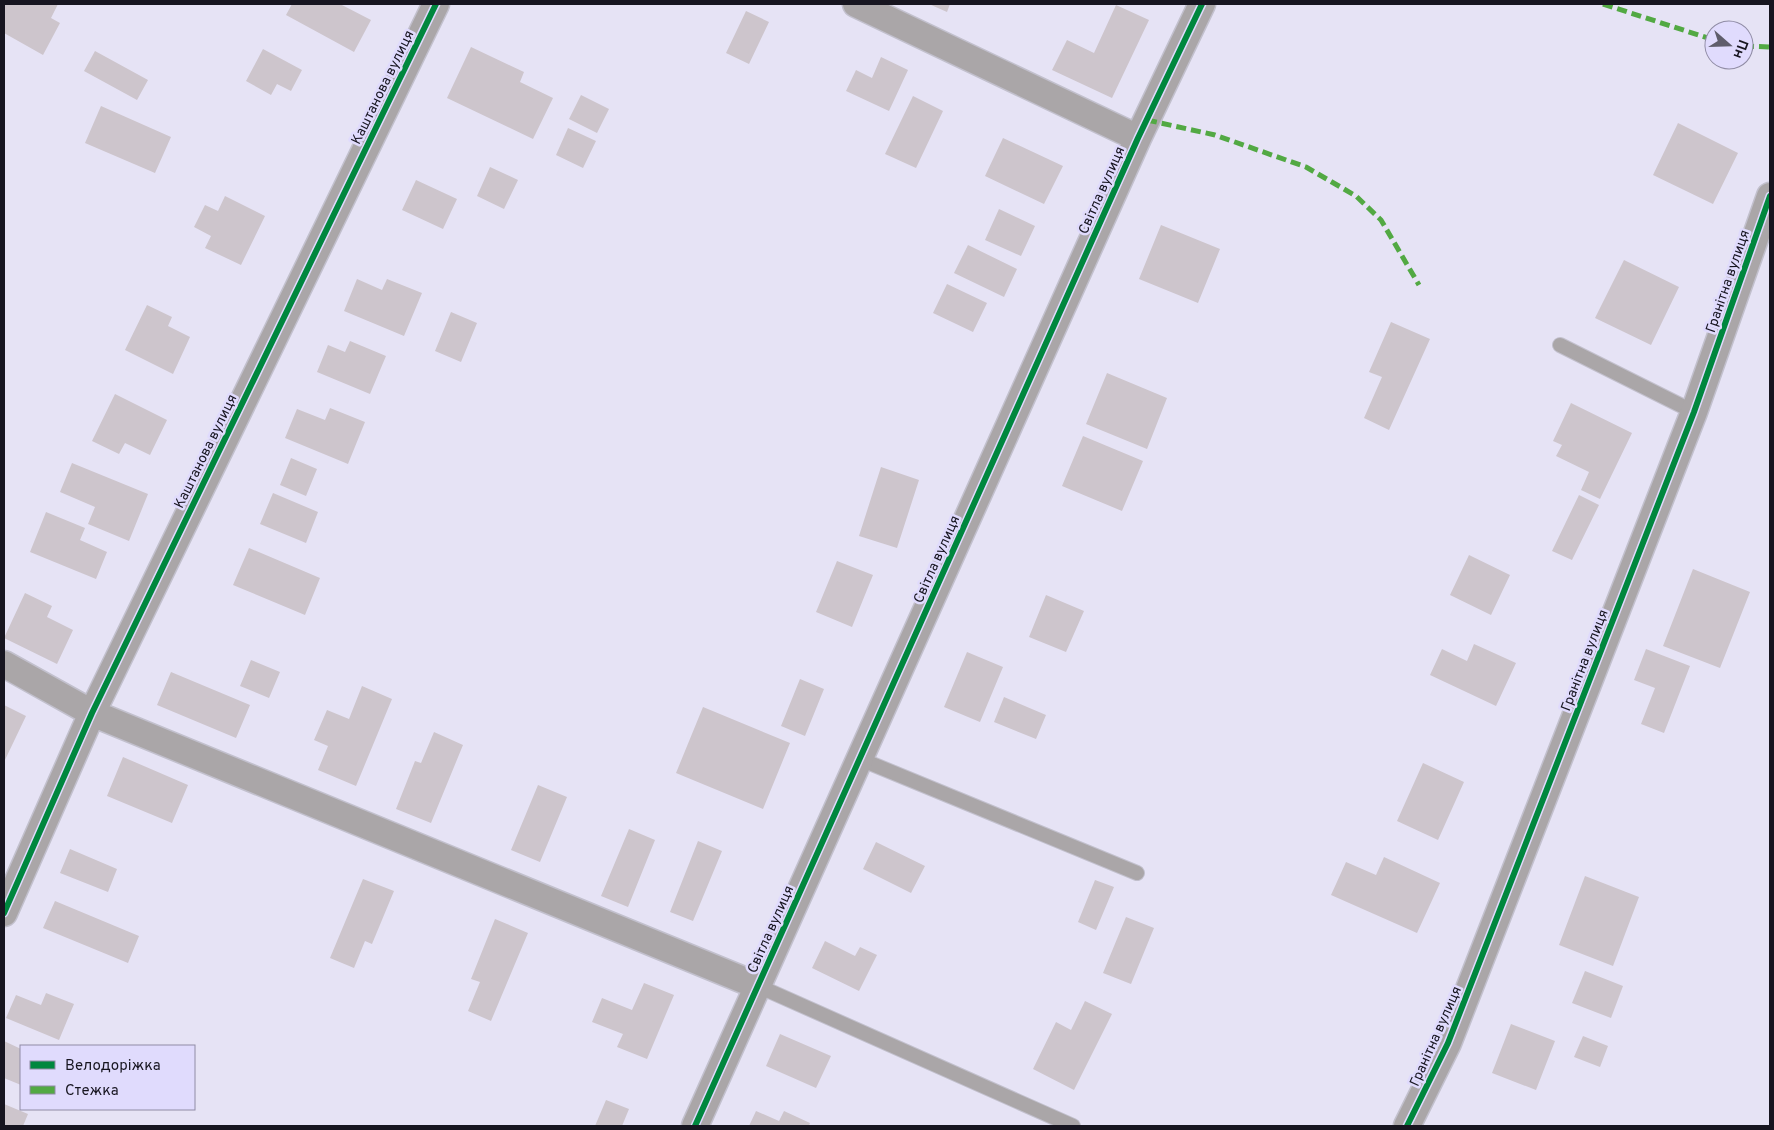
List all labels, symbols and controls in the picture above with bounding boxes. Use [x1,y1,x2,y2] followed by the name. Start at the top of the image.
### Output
[1704,20,1754,70] north arrow
[348,28,418,148] street label: Каштанова вулиця
[1729,37,1751,61] text: Пн
[1075,144,1129,237] street label: Світла вулиця
[1703,228,1754,335] street label: Гранітна вулиця
[171,392,241,512] street label: Каштанова вулиця
[910,513,964,606] street label: Світла вулиця
[1558,607,1613,714] street label: Гранітна вулиця
[744,883,798,976] street label: Світла вулиця
[1407,984,1466,1089] street label: Гранітна вулиця
[20,1045,195,1110] legend
[65,1057,161,1076] text: Велодоріжка
[65,1082,119,1101] text: Стежка

